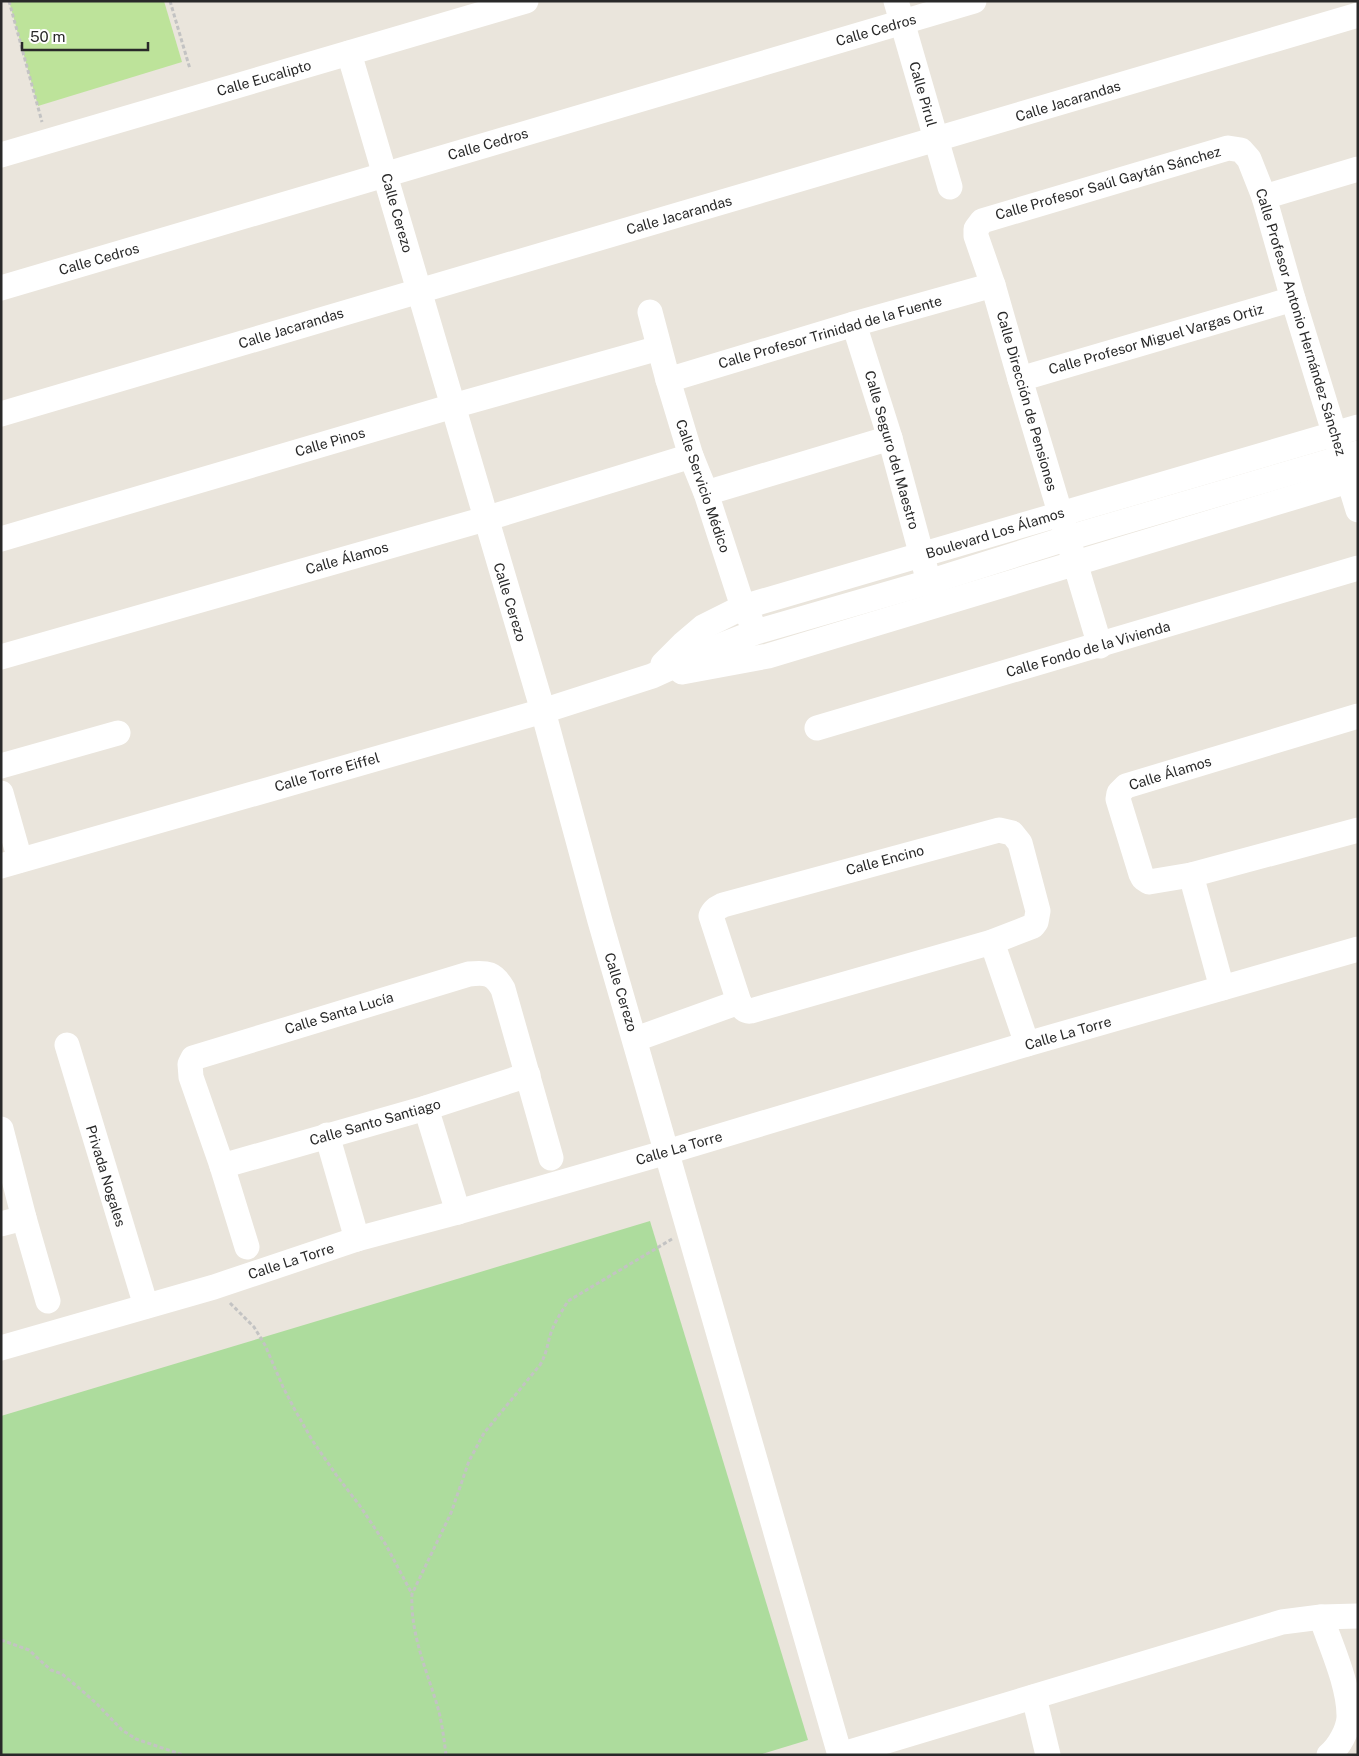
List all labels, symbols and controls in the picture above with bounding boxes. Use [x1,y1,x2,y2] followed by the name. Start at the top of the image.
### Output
[834,11,918,49] street label: Calle Cedros
[22,20,149,52] scale bar
[30,28,65,45] text: 50 m
[215,57,313,99] street label: Calle Eucalipto
[906,60,940,128] street label: Calle Pirul
[1014,77,1122,125] street label: Calle Jacarandas
[446,125,530,163] street label: Calle Cedros
[993,143,1223,223] street label: Calle Profesor Saúl Gaytán Sánchez
[378,172,416,255] street label: Calle Cerezo
[1253,186,1349,458] street label: Calle Profesor Antonio Hernández Sánchez
[624,192,734,238] street label: Calle Jacarandas
[57,240,141,278] street label: Calle Cedros
[716,292,944,372] street label: Calle Profesor Trinidad de la Fuente
[1047,301,1266,377] street label: Calle Profesor Miguel Vargas Ortiz
[237,304,345,352] street label: Calle Jacarandas
[994,309,1060,493] street label: Calle Dirección de Pensiones
[862,369,922,531] street label: Calle Seguro del Maestro
[673,417,733,555] street label: Calle Servicio Médico
[293,424,367,460] street label: Calle Pinos
[924,503,1066,562] street label: Boulevard Los Álamos
[303,538,390,577] street label: Calle Álamos
[490,561,530,643] street label: Calle Cerezo
[1004,618,1172,680] street label: Calle Fondo de la Vivienda
[273,749,381,795] street label: Calle Torre Eiffel
[1127,752,1213,793] street label: Calle Álamos
[844,842,926,878] street label: Calle Encino
[601,951,641,1033] street label: Calle Cerezo
[283,989,395,1037] street label: Calle Santa Lucía
[1023,1013,1113,1053] street label: Calle La Torre
[308,1096,442,1148] street label: Calle Santo Santiago
[83,1123,129,1229] street label: Privada Nogales
[634,1128,724,1168] street label: Calle La Torre
[246,1240,336,1282] street label: Calle La Torre

